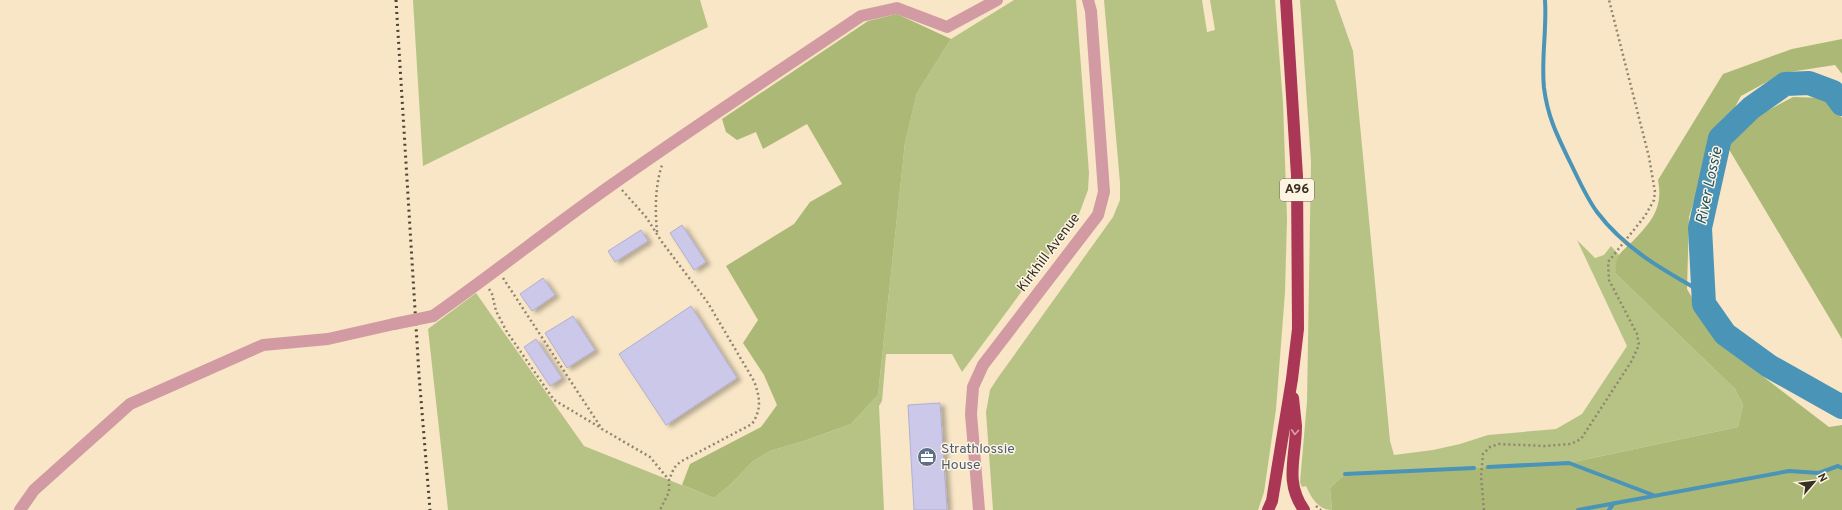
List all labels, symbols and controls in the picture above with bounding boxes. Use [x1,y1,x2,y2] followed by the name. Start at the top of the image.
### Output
[1693,145,1727,226] water label: River Lossie
[1280,179,1314,201] road number: A96
[1014,210,1084,296] street label: Kirkhill Avenue
[1291,429,1299,435] one-way arrow
[941,441,1015,474] place label: Strathlossie House
[916,446,938,468] office icon: Strathlossie House
[1794,462,1834,502] north arrow
[1814,471,1830,485] text: N

